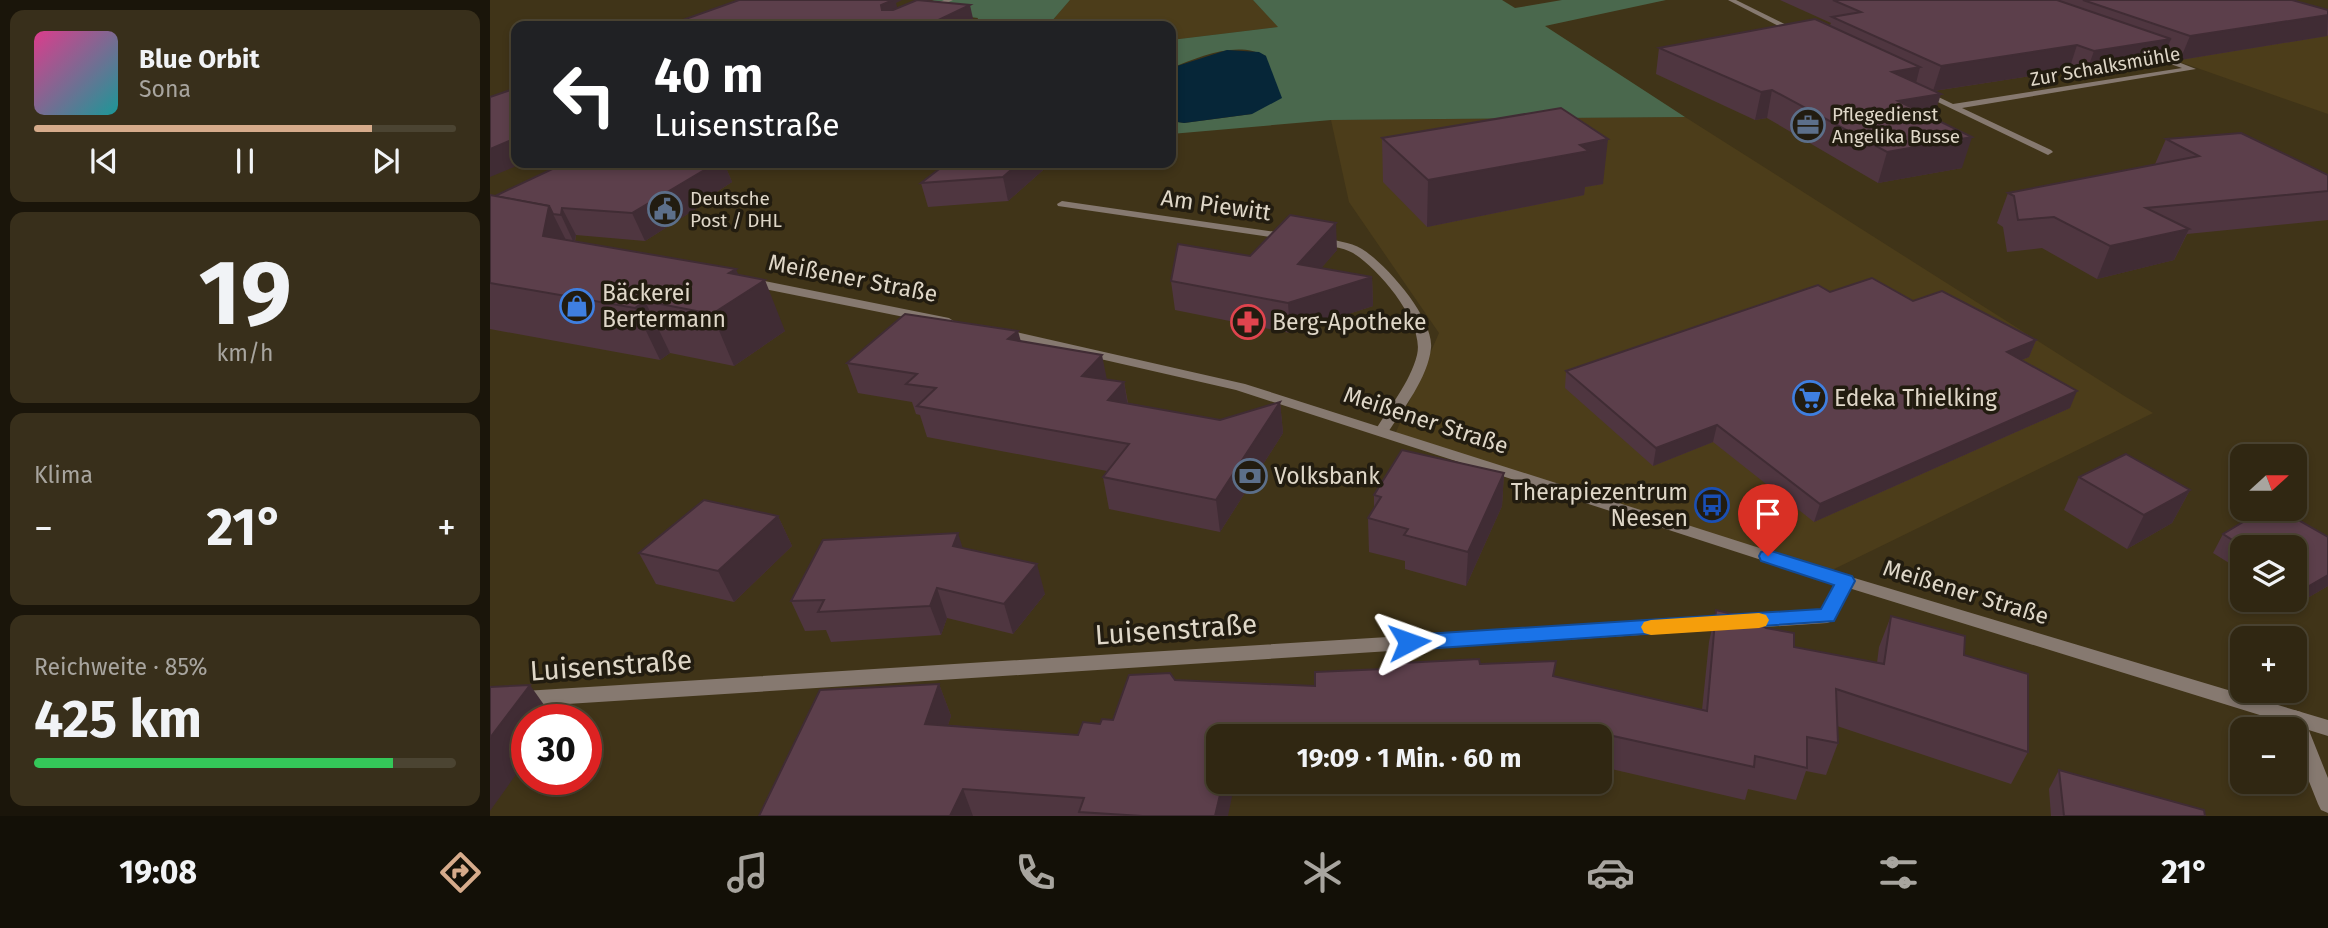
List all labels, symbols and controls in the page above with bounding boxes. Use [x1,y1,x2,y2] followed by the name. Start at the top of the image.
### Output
[2028,42,2182,91] street label: Zur Schalksmühle
[139,44,259,75] text: Blue Orbit
[654,46,763,105] text: 40 m
[539,49,630,140] icon: left
[139,75,191,103] text: Sona
[1832,103,1960,148] place label: Pflegedienst Angelika Busse
[654,106,840,144] text: Luisenstraße
[1789,106,1827,144] office icon: Pflegedienst Angelika Busse
[85,142,123,180] icon: previous
[226,142,264,180] icon: pause
[367,142,405,180] icon: next
[1159,183,1274,227] street label: Am Piewitt
[690,187,782,232] place label: Deutsche Post / DHL
[646,190,684,228] public building icon: Deutsche Post / DHL
[198,239,292,348] text: 19
[766,248,940,308] street label: Meißener Straße
[602,279,726,333] place label: Bäckerei Bertermann
[558,287,596,325] shop icon: Bäckerei Bertermann
[1229,303,1267,341] pharmacy icon: Berg-Apotheke
[1272,308,1427,336] place label: Berg-Apotheke
[217,339,273,367] text: km/h
[1791,379,1829,417] supermarket icon: Edeka Thielking
[1340,380,1512,460] street label: Meißener Straße
[1834,384,1997,412] place label: Edeka Thielking
[2230,444,2306,522] north arrow
[2230,444,2307,794] map controls
[1231,457,1269,495] bank icon: Volksbank
[34,461,93,489] text: Klima
[1274,462,1380,490] place label: Volksbank
[1511,478,1688,532] place label: Therapiezentrum Neesen
[1738,484,1798,556] pin
[1693,486,1731,524] bus stop icon: Therapiezentrum Neesen
[1749,495,1787,533] icon: arrive
[207,496,284,559] text: 21°
[34,505,53,551] text: −
[437,505,456,551] text: +
[2230,535,2307,612] button: layers
[1880,554,2052,630] street label: Meißener Straße
[1372,605,1446,679] position arrow
[1094,607,1258,652] street label: Luisenstraße
[2230,626,2307,703] button: +
[529,643,693,688] street label: Luisenstraße
[34,653,208,681] text: Reichweite · 85%
[34,688,202,751] text: 425 km
[511,704,602,795] speed limit sign: 30
[2230,717,2307,794] button: −
[1297,743,1521,774] text: 19:09 · 1 Min. · 60 m
[436,848,485,897] icon: directions
[723,848,772,897] icon: music
[1011,848,1060,897] icon: phone
[1298,848,1347,897] icon: climate
[1586,848,1635,897] icon: car
[1874,848,1923,897] icon: filters
[119,853,197,891] text: 19:08
[2161,853,2209,891] text: 21°

